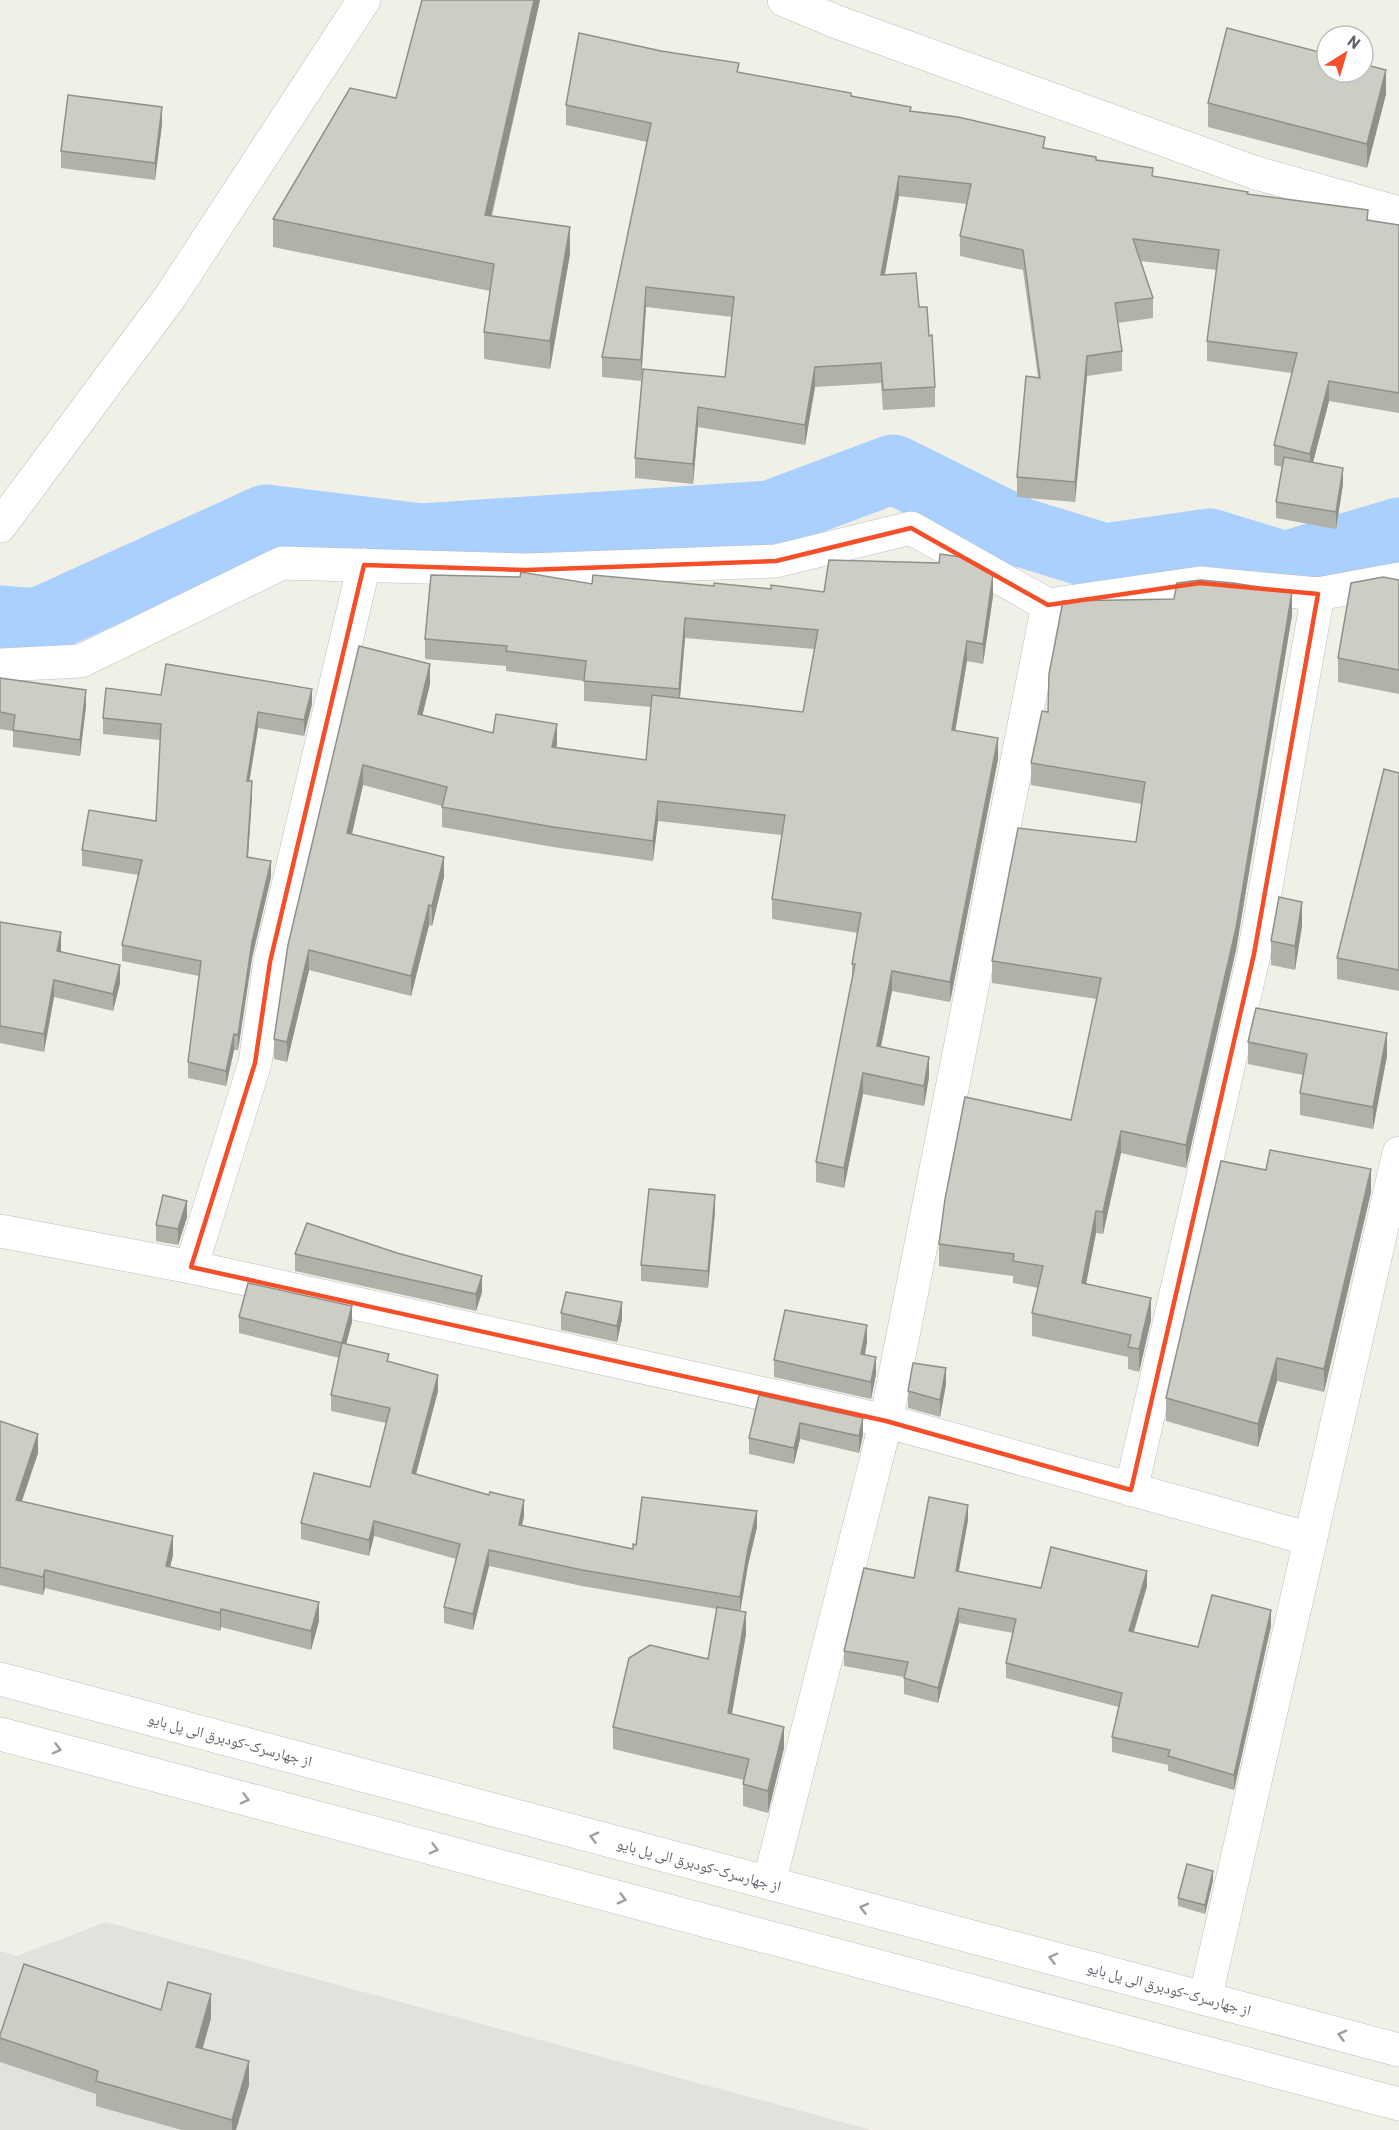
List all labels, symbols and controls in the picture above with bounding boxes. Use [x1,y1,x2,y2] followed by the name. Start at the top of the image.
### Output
[1315,24,1375,84] north arrow
[1344,31,1364,52] text: N
[146,1708,314,1772] street label: از جهارسرک-کودبرق الی پل بایو
[51,1742,61,1755] one-way arrow
[239,1792,250,1804] one-way arrow
[590,1831,600,1844] one-way arrow
[615,1833,783,1897] street label: از جهارسرک-کودبرق الی پل بایو
[428,1842,438,1854] one-way arrow
[617,1891,627,1904] one-way arrow
[859,1903,869,1916] one-way arrow
[1048,1953,1058,1966] one-way arrow
[1085,1957,1253,2021] street label: از جهارسرک-کودبرق الی پل بایو
[1338,2030,1348,2043] one-way arrow

